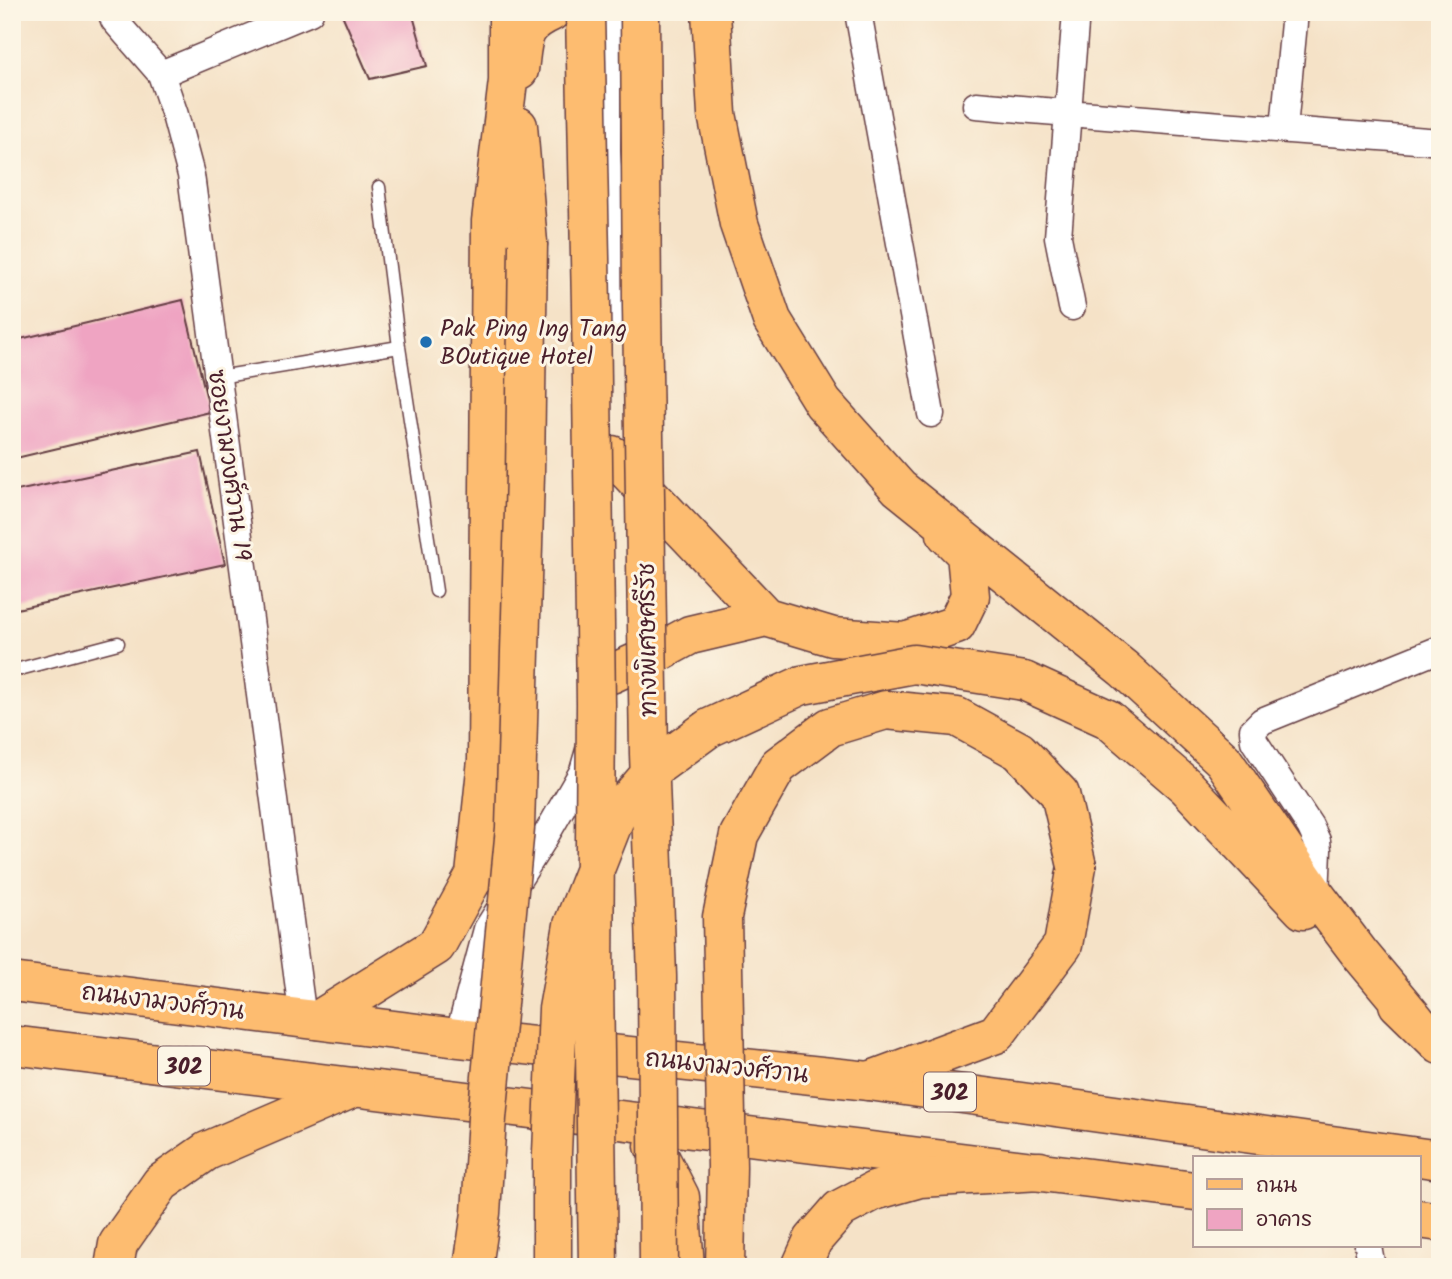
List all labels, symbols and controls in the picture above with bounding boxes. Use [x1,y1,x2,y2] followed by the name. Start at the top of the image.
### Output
[440,310,627,377] place label: Pak Ping Ing Tang BOutique Hotel
[418,334,434,350] marker: Pak Ping Ing Tang BOutique Hotel
[196,367,261,564] street label: ซอยงามวงศ์วาน 19
[628,562,669,718] street label: ทางพิเศษศรีรัช
[79,973,247,1032] street label: ถนนงามวงศ์วาน
[643,1040,810,1095] street label: ถนนงามวงศ์วาน
[158,1046,210,1086] road number: 302
[924,1072,976,1112] road number: 302
[1193,1156,1420,1248] legend
[1256,1170,1297,1203] text: ถนน
[1256,1204,1312,1237] text: อาคาร

